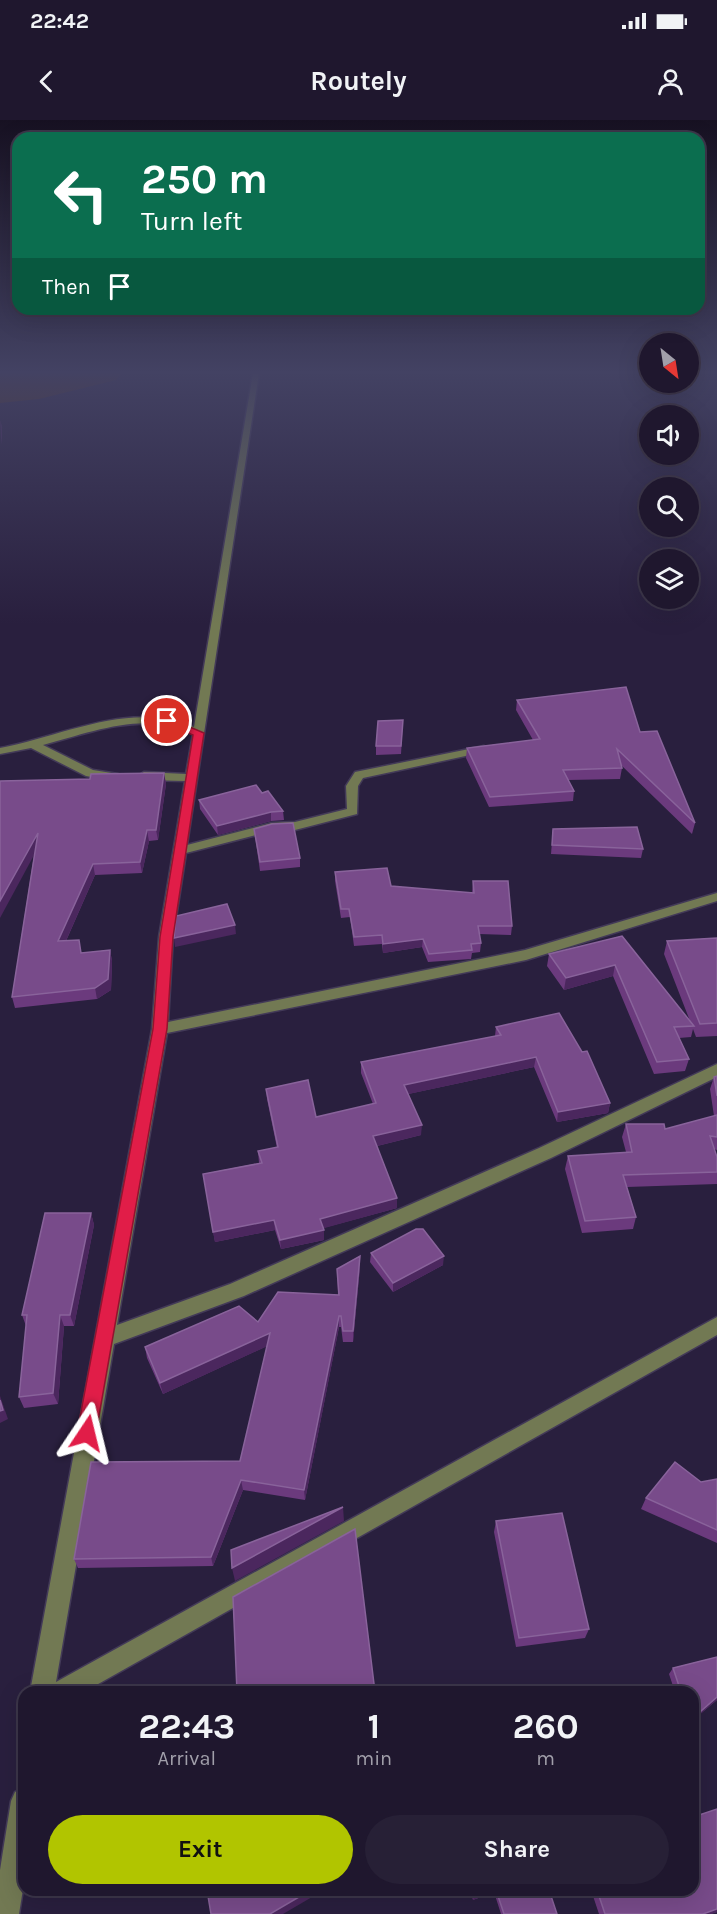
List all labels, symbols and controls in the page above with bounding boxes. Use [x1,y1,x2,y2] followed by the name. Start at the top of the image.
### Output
[30,8,89,34] text: 22:42
[30,65,63,98] icon: back
[310,65,407,97] text: Routely
[654,65,687,98] icon: person
[141,154,268,204] text: 250 m
[42,156,120,234] icon: left
[141,205,242,237] text: Turn left
[103,270,136,303] icon: arrive
[42,274,91,300] text: Then
[639,333,699,393] north arrow
[639,333,699,609] map controls
[639,405,699,465] button: sound
[639,477,699,537] button: search
[639,549,699,609] button: layers
[141,695,192,746] pin
[150,704,183,737] icon: arrive
[55,1401,119,1465] position arrow
[138,1705,235,1747] text: 22:43
[367,1705,380,1747] text: 1
[512,1705,579,1747] text: 260
[157,1747,216,1770] text: Arrival
[355,1747,392,1770] text: min
[536,1747,555,1770] text: m
[48,1815,353,1884] button: Exit
[365,1815,669,1884] button: Share

